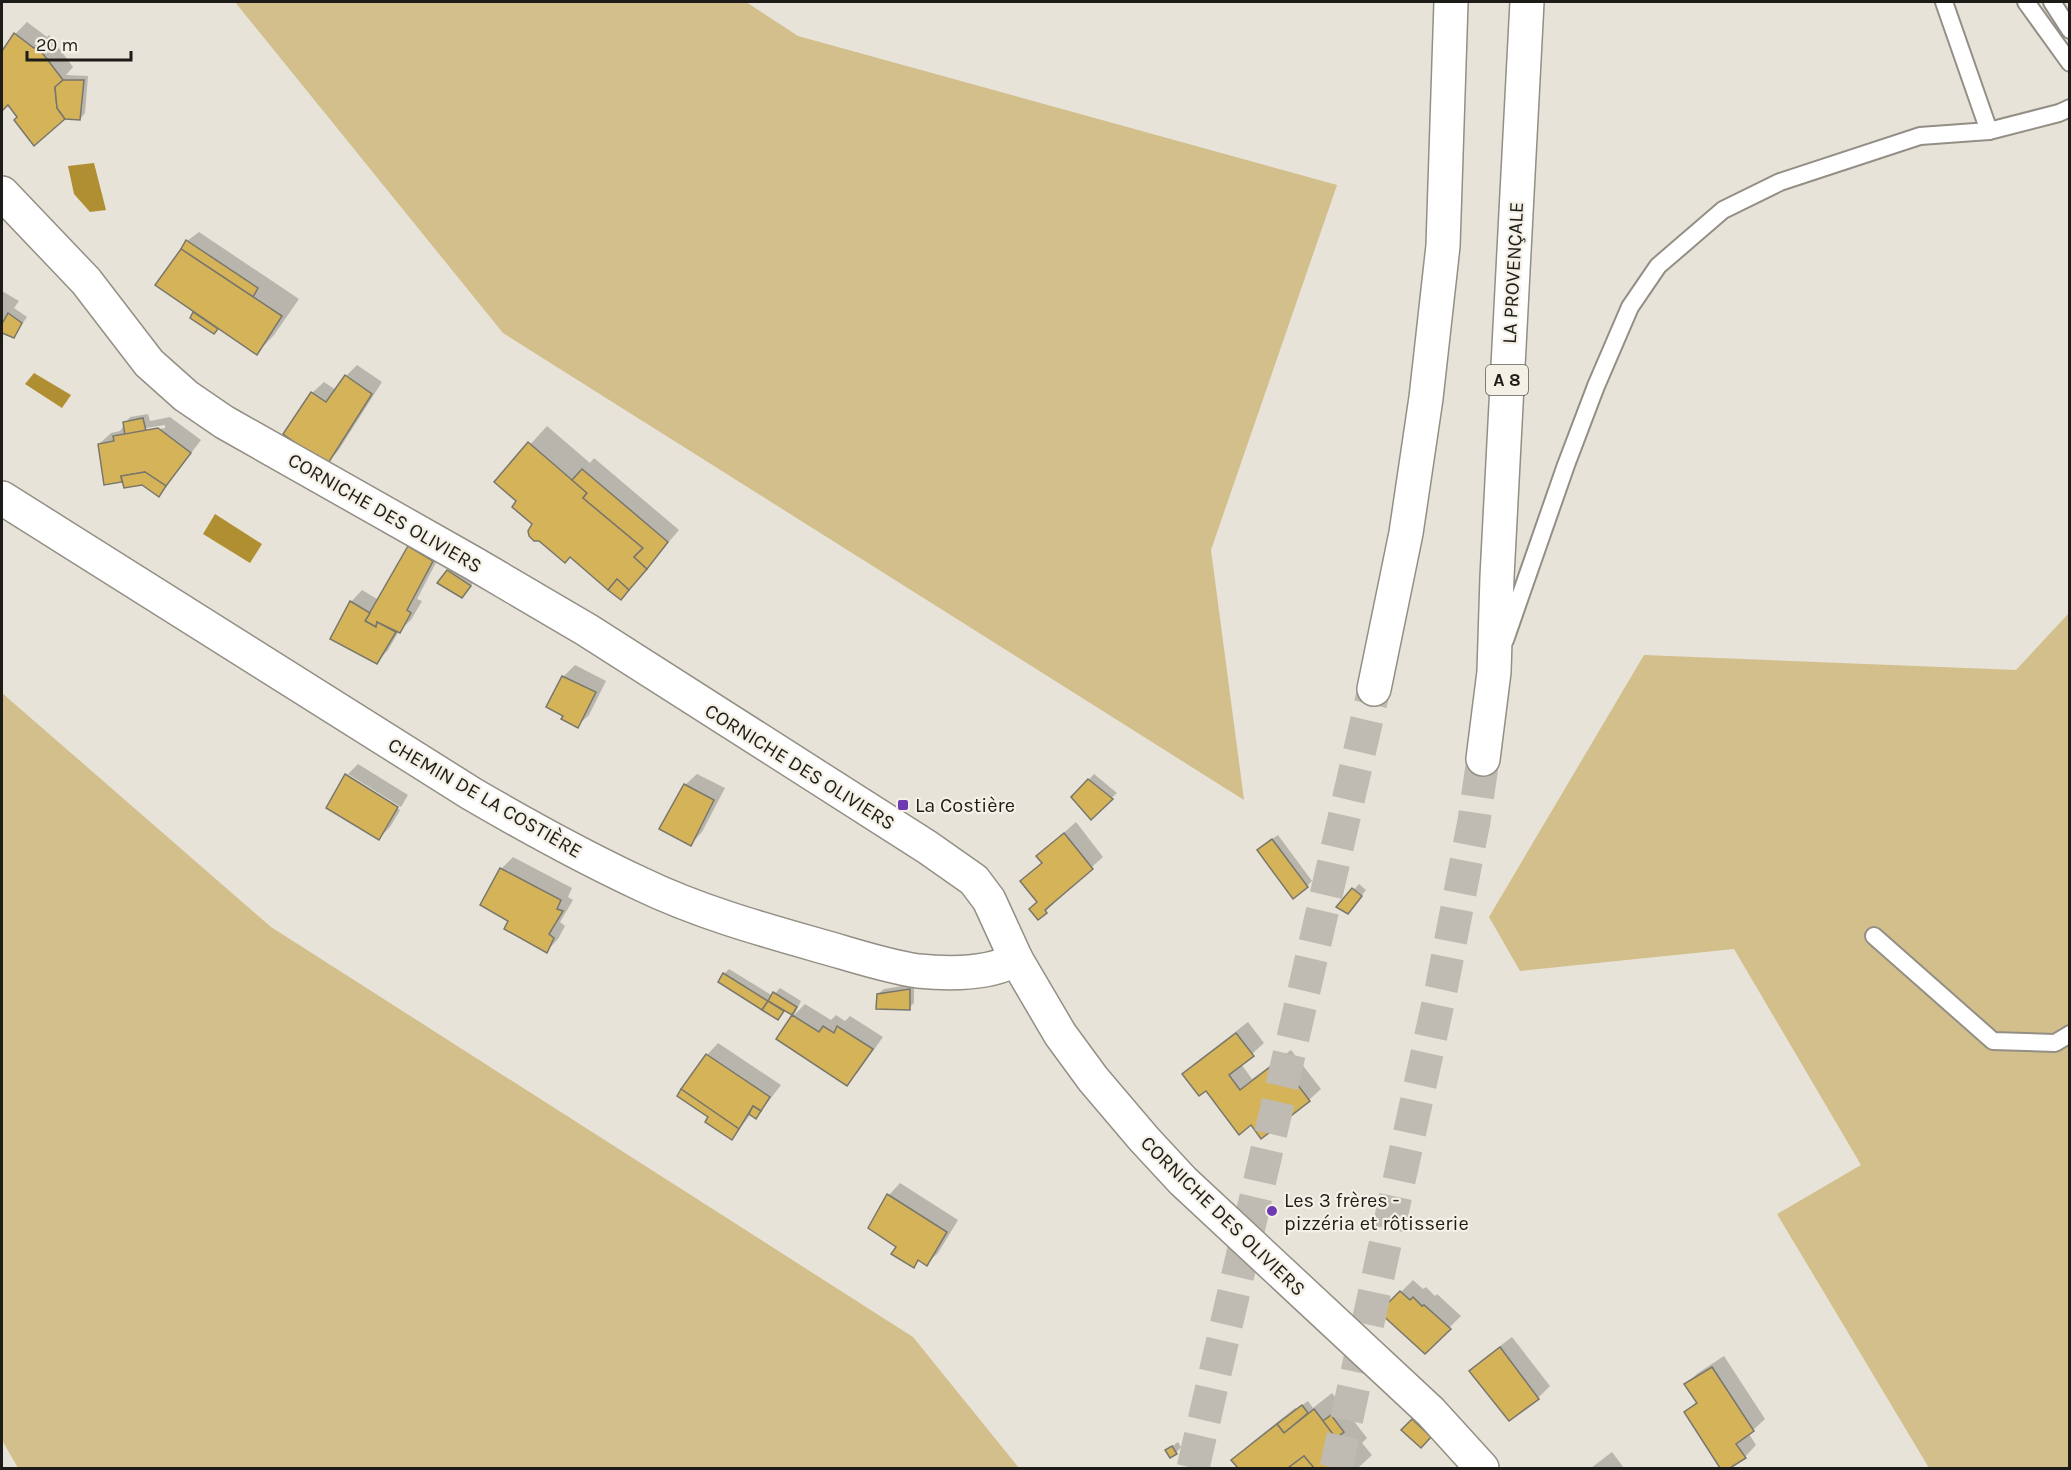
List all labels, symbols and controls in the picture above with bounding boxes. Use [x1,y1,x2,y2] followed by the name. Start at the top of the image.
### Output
[27,24,130,62] scale bar
[36,34,78,56] text: 20 m
[1498,201,1528,345] street label: LA PROVENÇALE
[1486,365,1528,395] road number: A 8
[284,448,486,578] street label: CORNICHE DES OLIVIERS
[701,699,899,835] street label: CORNICHE DES OLIVIERS
[384,732,587,863] street label: CHEMIN DE LA COSTIÈRE
[915,794,1015,817] place label: La Costière
[896,798,910,812] marker: La Costière
[1136,1131,1310,1301] street label: CORNICHE DES OLIVIERS
[1284,1189,1469,1235] place label: Les 3 frères - pizzéria et rôtisserie
[1265,1204,1279,1218] marker: Les 3 frères - pizzéria et rôtisserie

